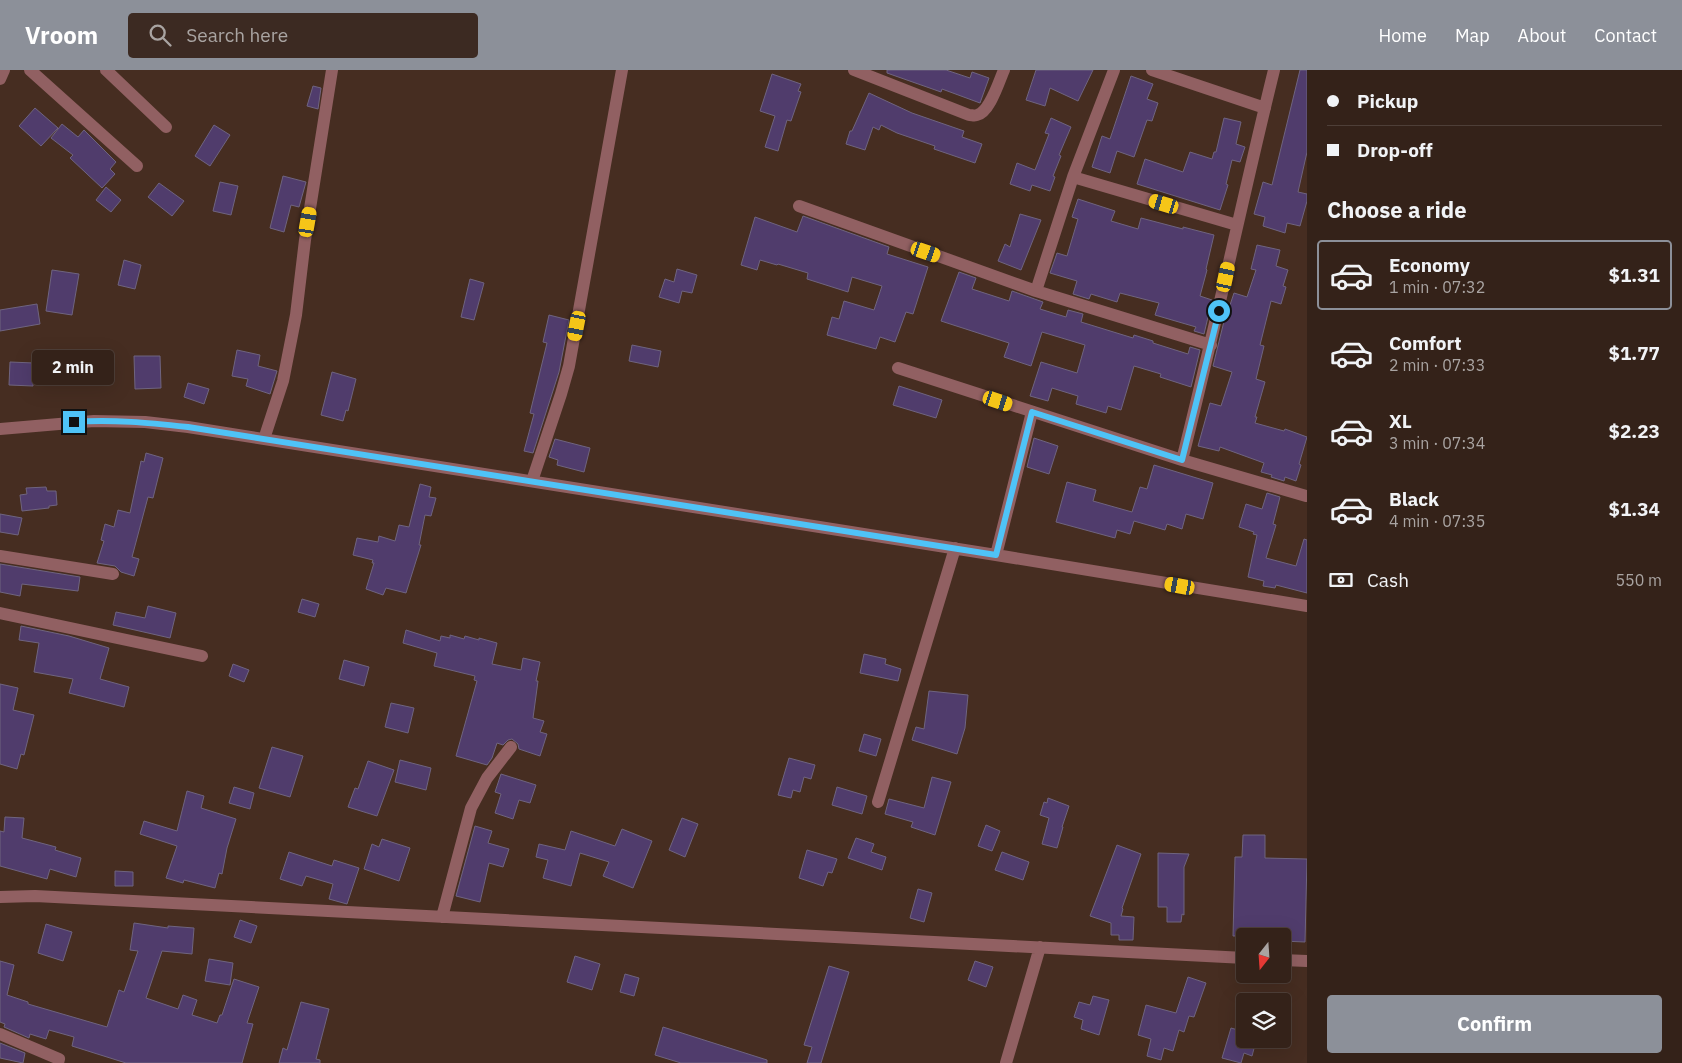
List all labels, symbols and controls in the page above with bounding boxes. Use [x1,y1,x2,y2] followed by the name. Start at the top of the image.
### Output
[128,13,478,58] search box
[25,19,98,51] text: Vroom
[146,21,174,49] icon: search
[186,23,288,47] text: Search here
[1379,24,1427,47] text: Home
[1455,24,1490,47] text: Map
[1518,24,1566,47] text: About
[1594,24,1657,47] text: Contact
[1357,89,1418,113] text: Pickup
[1357,138,1433,162] text: Drop-off
[1147,192,1180,216] car
[1327,195,1467,224] text: Choose a ride
[298,206,317,238] car
[909,240,942,264] car
[1329,253,1374,298] icon: car
[1389,253,1470,277] text: Economy
[1215,261,1236,293] car
[1608,263,1660,287] text: $1.31
[1389,277,1485,297] text: 1 min · 07:32
[1208,300,1230,322] route start
[566,310,587,342] car
[1329,331,1374,376] icon: car
[1389,331,1462,355] text: Comfort
[1608,341,1660,365] text: $1.77
[33,350,115,384] callout: 2 min
[1389,355,1485,375] text: 2 min · 07:33
[52,357,94,377] text: 2 min
[981,389,1014,413] car
[1329,409,1374,454] icon: car
[1389,409,1412,433] text: XL
[63,411,85,433] route end
[1608,419,1660,443] text: $2.23
[1389,433,1485,453] text: 3 min · 07:34
[1329,487,1374,532] icon: car
[1389,487,1439,511] text: Black
[1608,497,1660,521] text: $1.34
[1389,511,1485,531] text: 4 min · 07:35
[1327,566,1355,594] icon: cash
[1367,568,1409,592] text: Cash
[1615,570,1662,590] text: 550 m
[1163,576,1196,596] car
[1236,928,1291,982] north arrow
[1236,928,1291,1048] map controls
[1236,993,1291,1048] button: layers
[1327,995,1662,1053] button: Confirm

